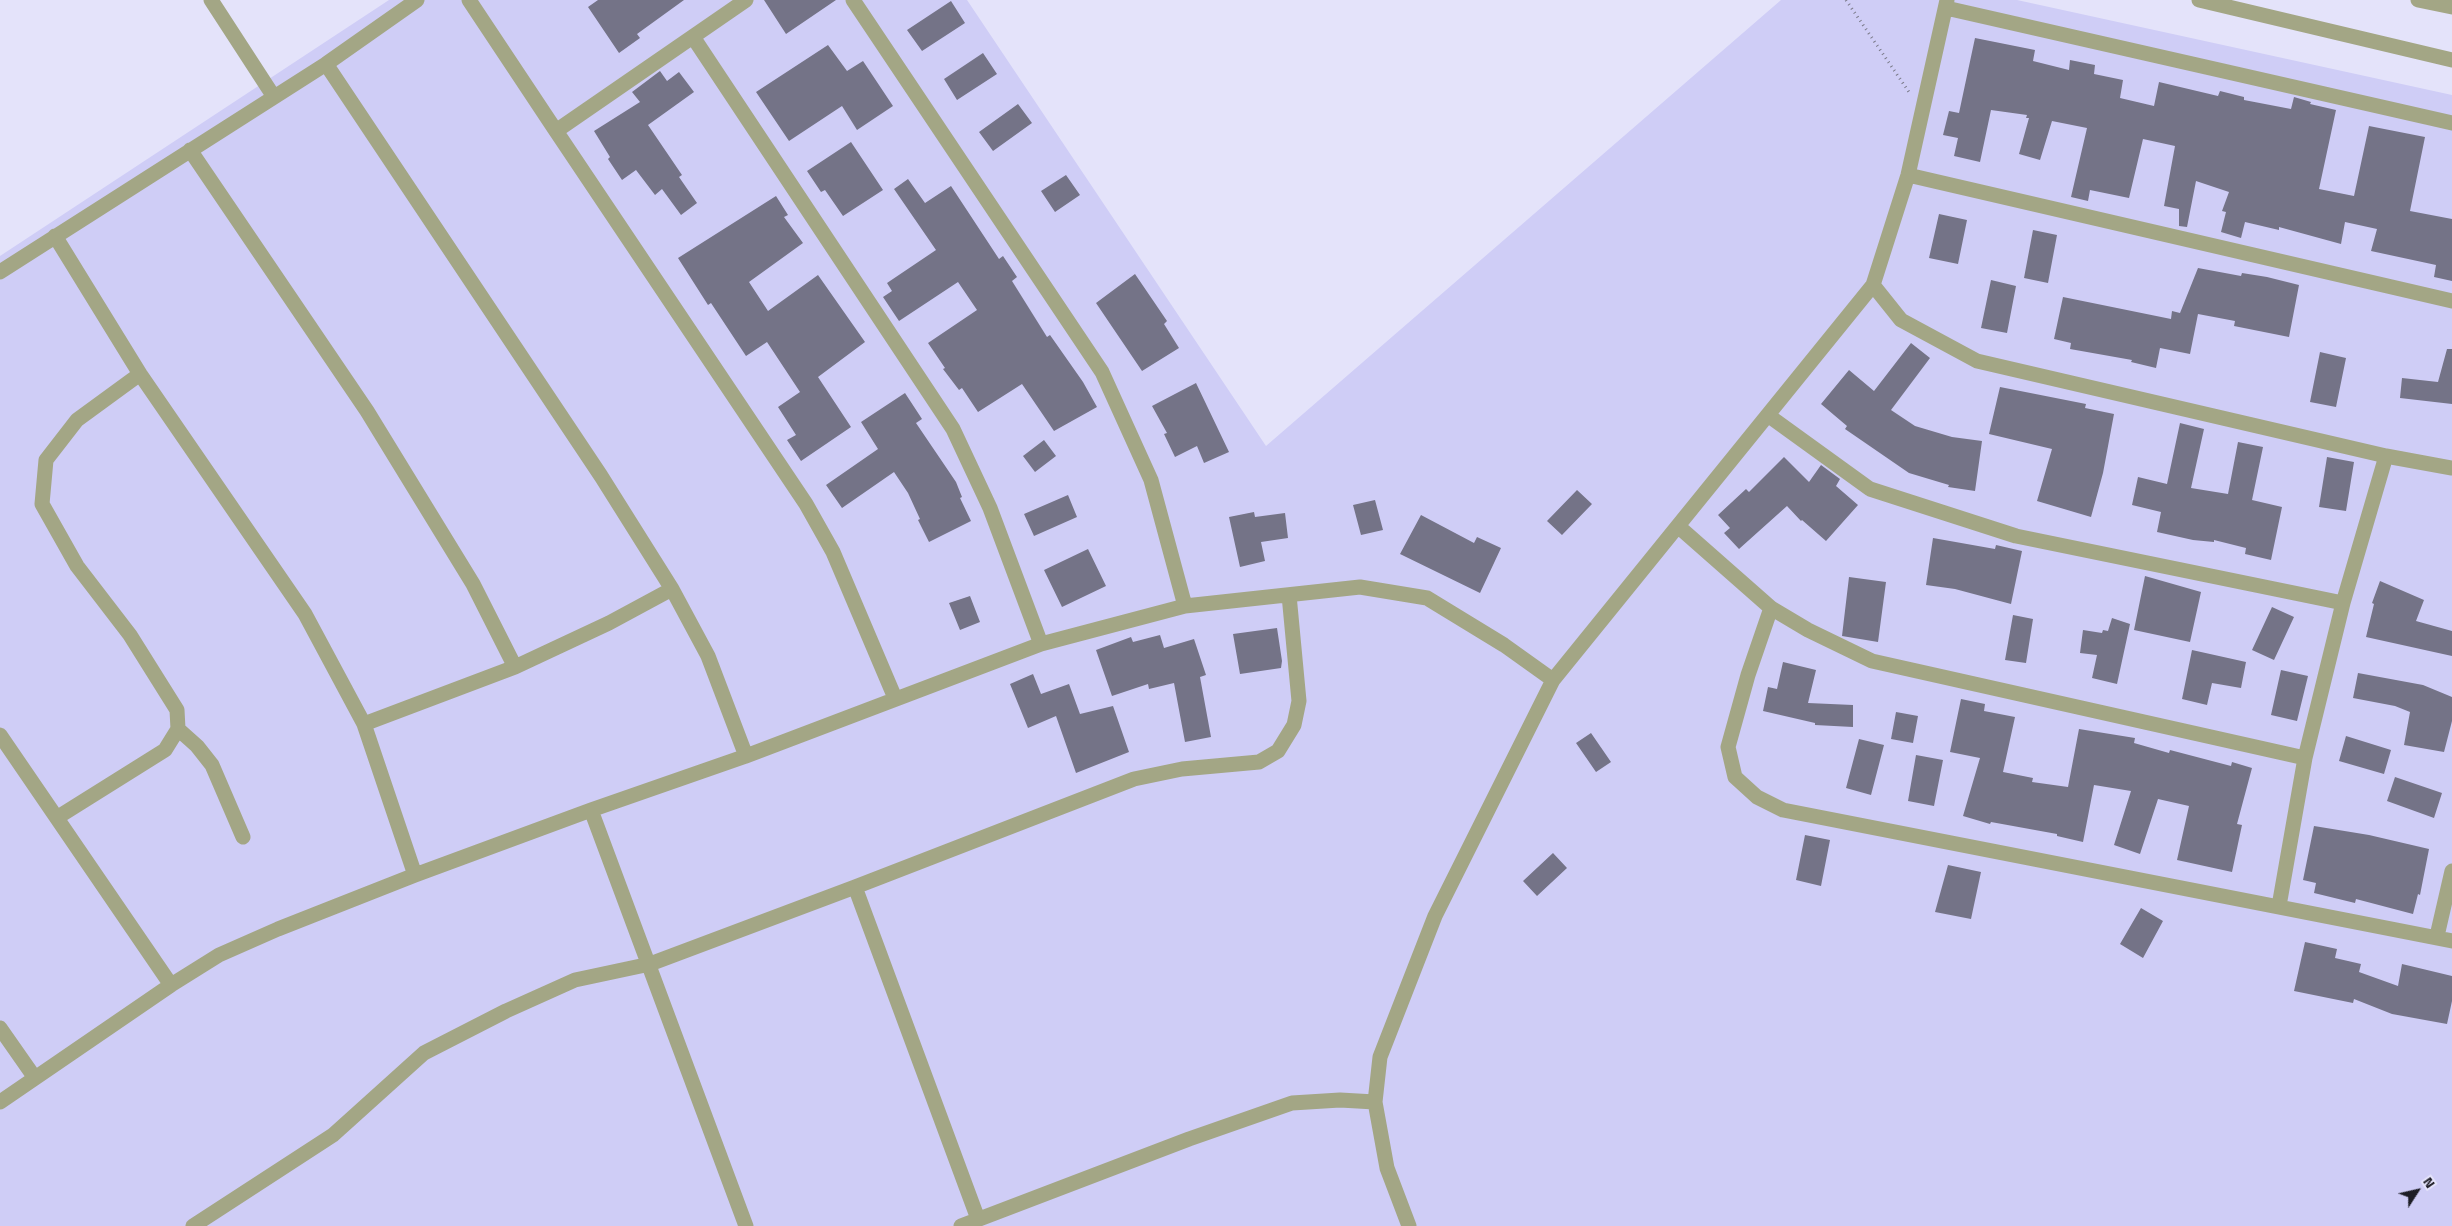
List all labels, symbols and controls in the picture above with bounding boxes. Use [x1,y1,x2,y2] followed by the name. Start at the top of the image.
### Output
[2392,1166,2442,1216] north arrow
[2418,1172,2441,1192] text: N

